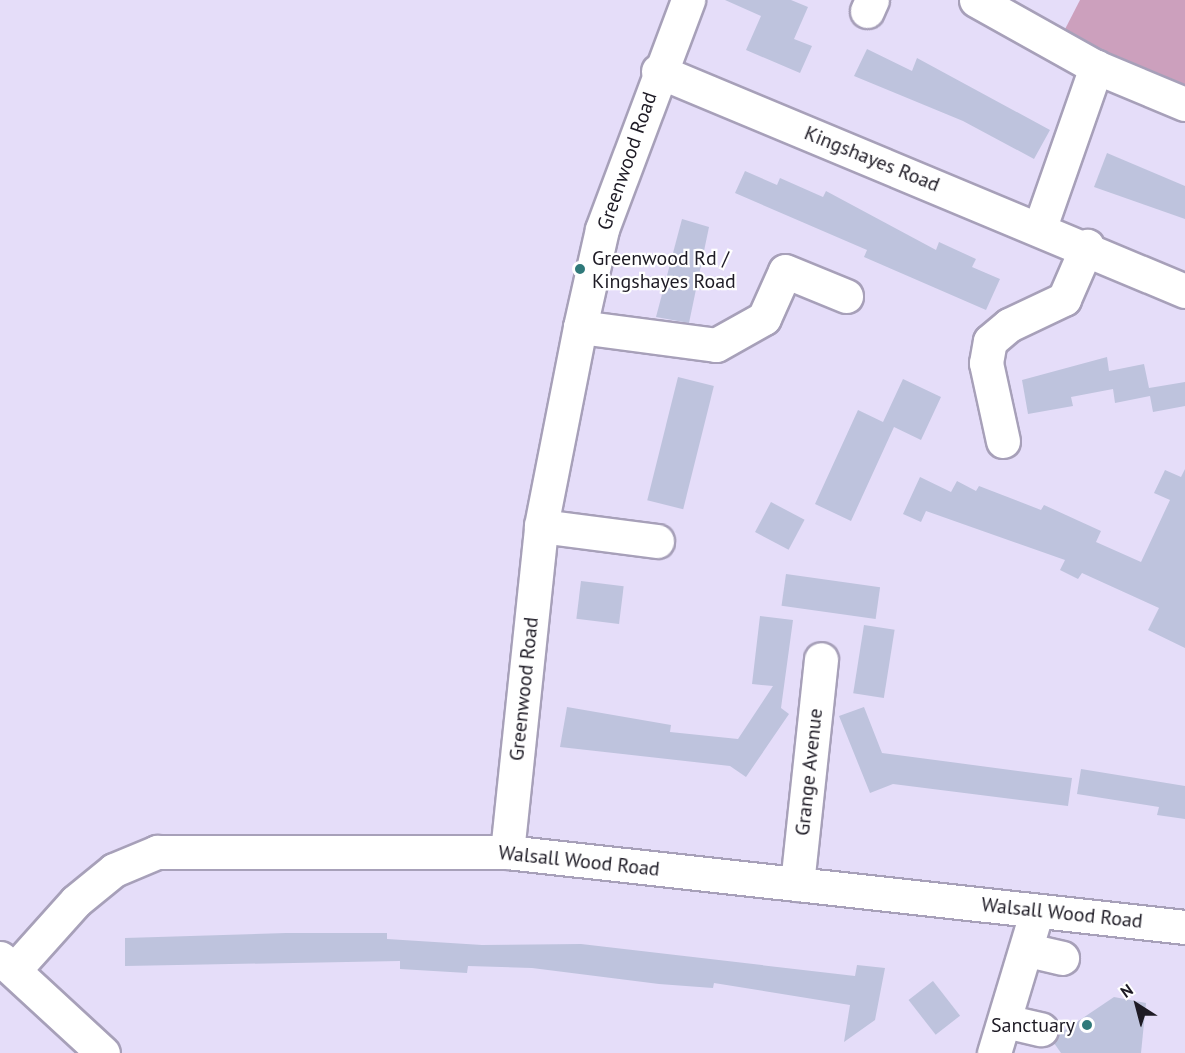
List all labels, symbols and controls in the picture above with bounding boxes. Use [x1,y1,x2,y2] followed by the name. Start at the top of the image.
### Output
[592,89,662,233] street label: Greenwood Road
[801,121,943,197] street label: Kingshayes Road
[592,246,736,293] place label: Greenwood Rd / Kingshayes Road
[573,262,587,276] marker: Greenwood Rd / Kingshayes Road
[505,616,543,762] street label: Greenwood Road
[790,707,828,837] street label: Grange Avenue
[497,841,661,881] street label: Walsall Wood Road
[980,893,1144,933] street label: Walsall Wood Road
[1107,975,1167,1035] north arrow
[1116,979,1137,1002] text: N
[991,1013,1075,1037] place label: Sanctuary
[1080,1018,1094,1032] marker: Sanctuary

